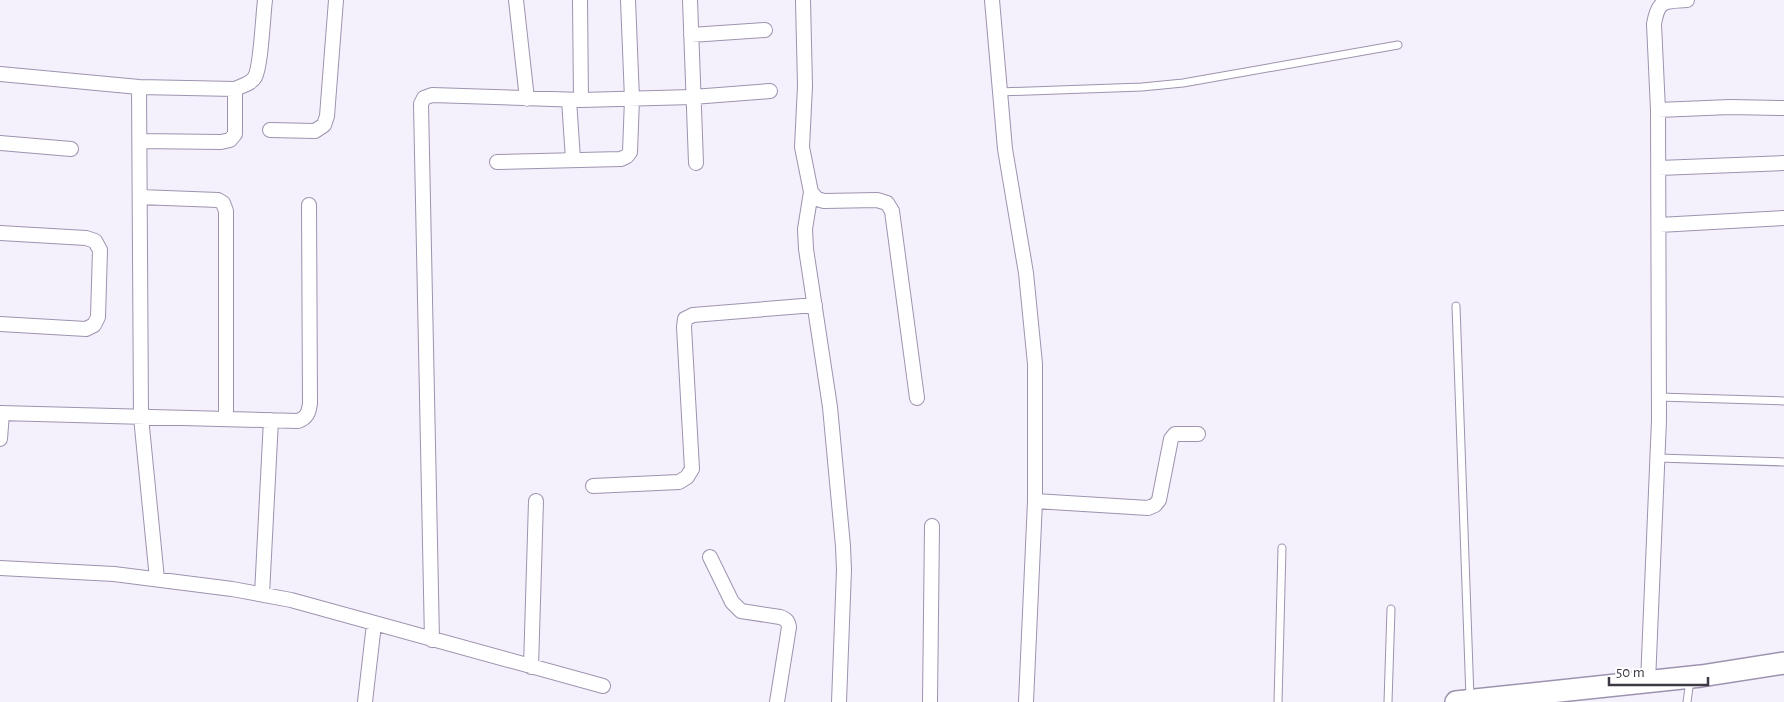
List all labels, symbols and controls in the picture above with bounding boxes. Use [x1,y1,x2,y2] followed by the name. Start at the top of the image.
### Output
[1609,654,1708,686] scale bar
[1616,665,1645,680] text: 50 m

